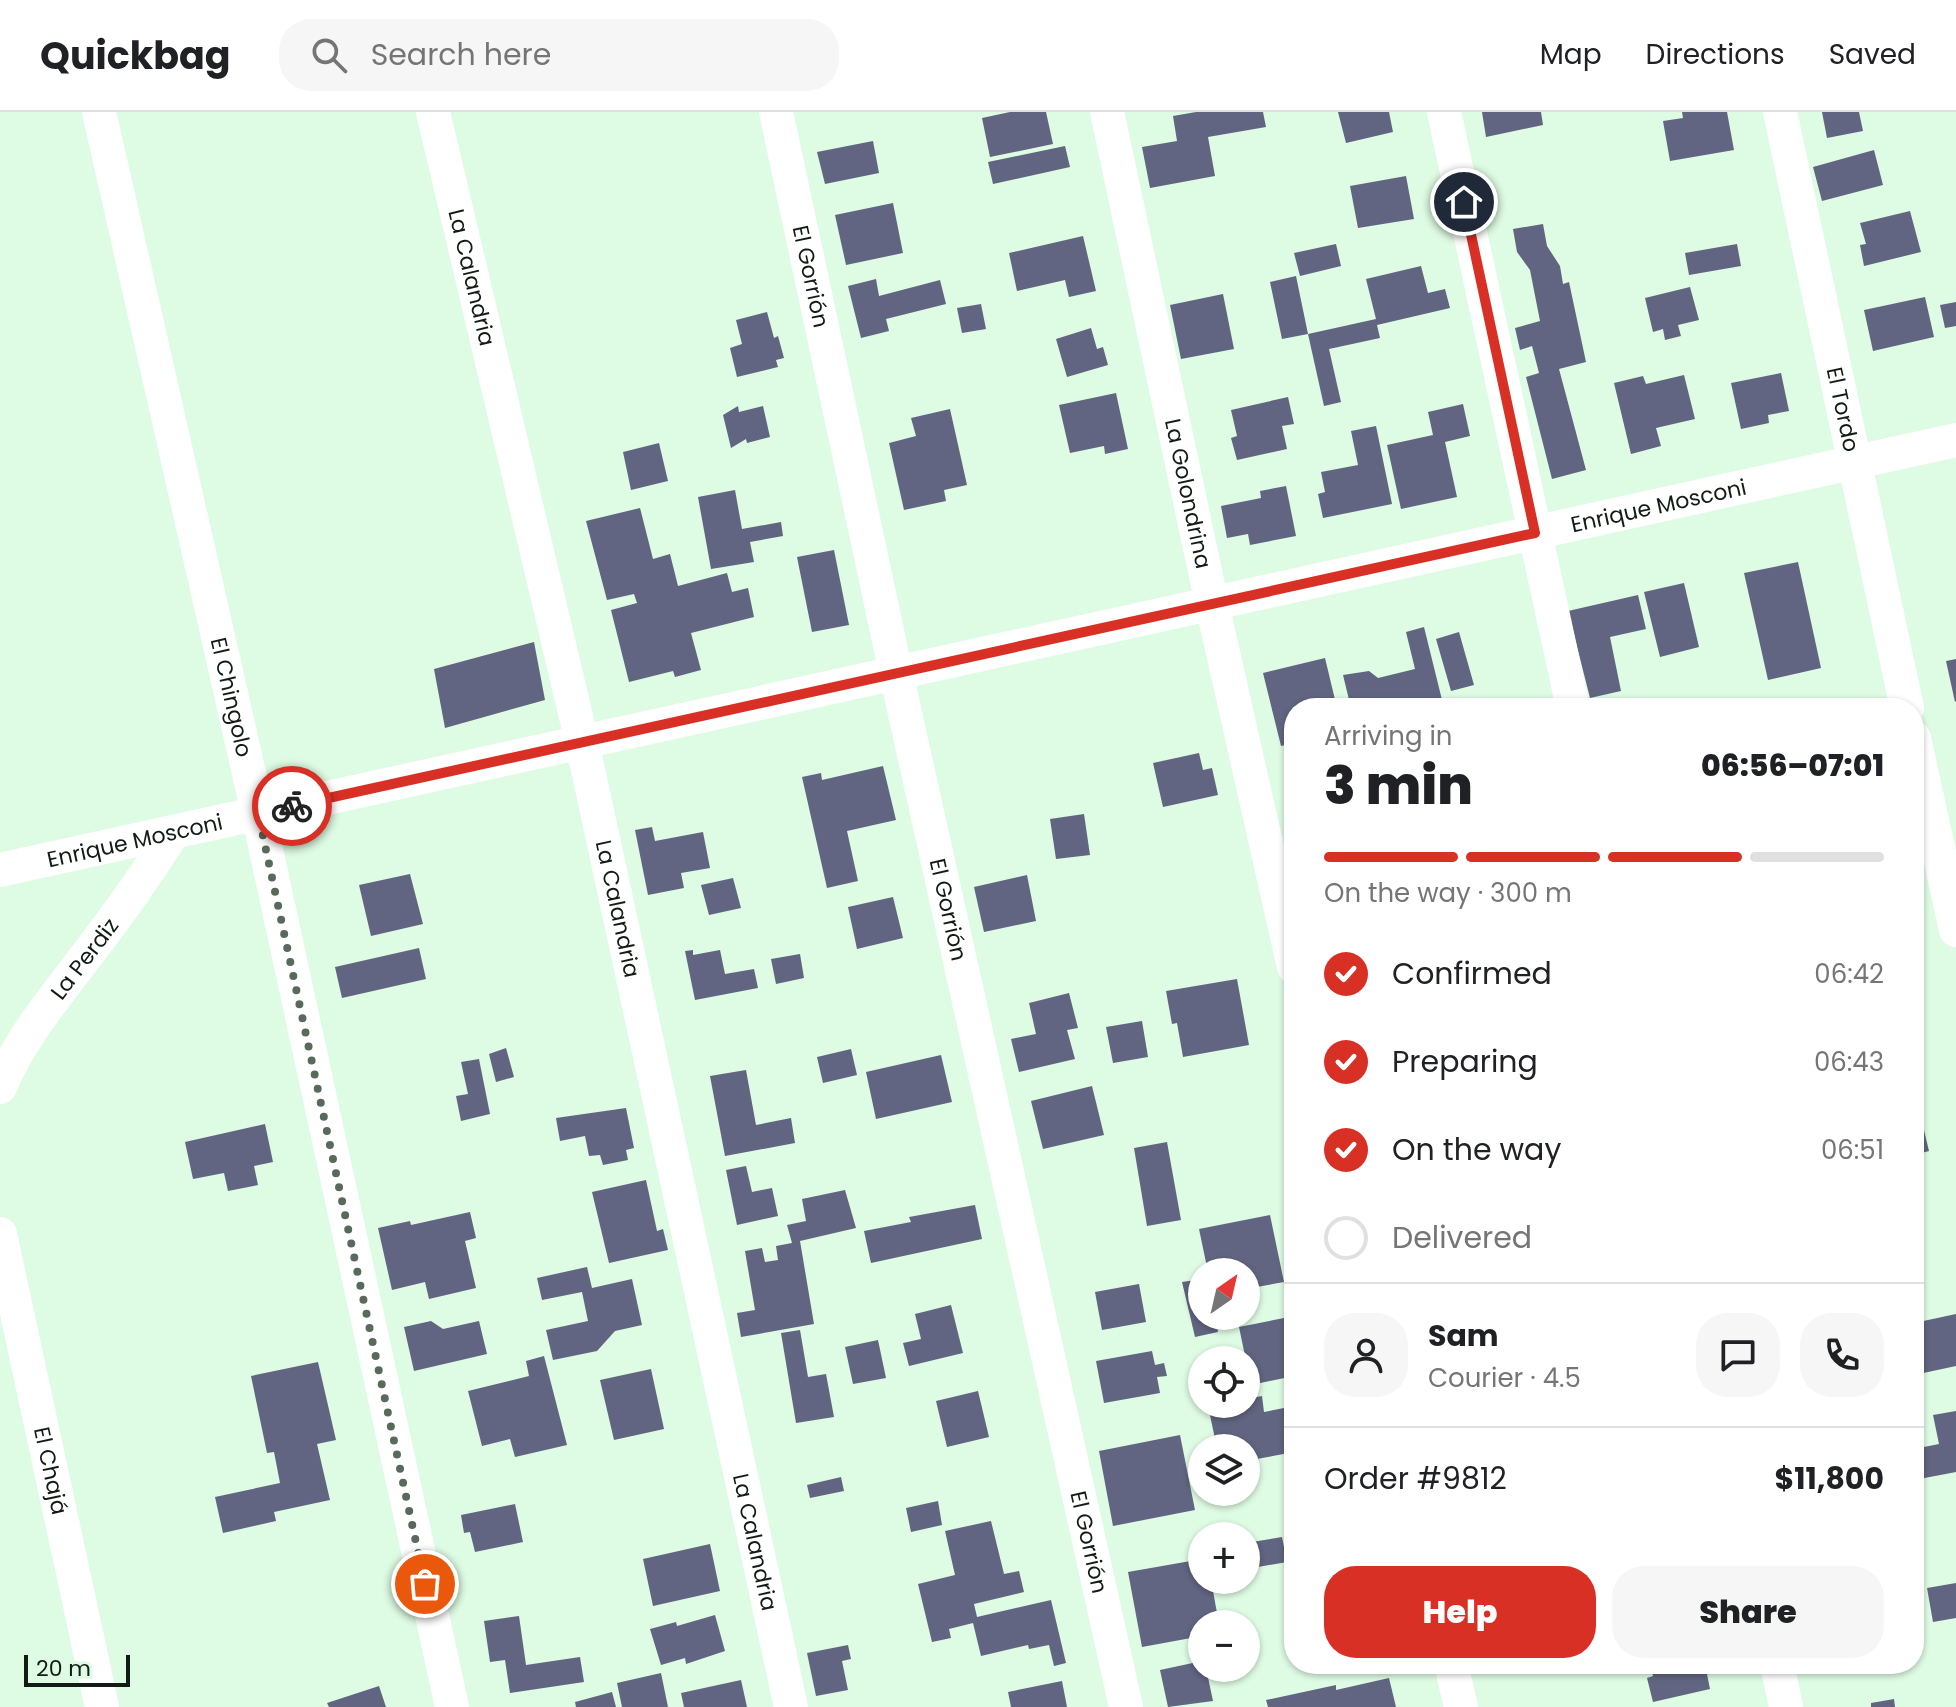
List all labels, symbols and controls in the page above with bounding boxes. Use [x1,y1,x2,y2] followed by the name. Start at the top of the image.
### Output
[279,19,839,91] search box
[40,29,231,82] text: Quickbag
[307,33,351,77] icon: search
[371,33,551,76] text: Search here
[1540,35,1602,74] text: Map
[1646,35,1785,74] text: Directions
[1829,35,1916,74] text: Saved
[1430,168,1498,236] pin
[1442,180,1486,224] icon: home
[440,206,503,349] street label: La Calandria
[785,222,837,330] street label: El Gorrión
[1819,364,1867,455] street label: El Tordo
[1157,416,1219,571] street label: La Golondrina
[1568,472,1749,540] street label: Enrique Mosconi
[203,634,260,760] street label: El Chingolo
[1324,718,1453,754] text: Arriving in
[1701,744,1884,787] text: 06:56–07:01
[1324,749,1473,822] text: 3 min
[252,766,332,846] courier
[270,784,314,828] icon: bike
[44,807,226,875] street label: Enrique Mosconi
[588,837,648,981] street label: La Calandria
[922,856,975,964] street label: El Gorrión
[1324,875,1572,911] text: On the way · 300 m
[43,912,126,1006] street label: La Perdiz
[1324,952,1368,996] icon: check
[1392,952,1552,995] text: Confirmed
[1814,956,1884,992] text: 06:42
[1324,1040,1368,1084] icon: check
[1392,1040,1538,1083] text: Preparing
[1814,1044,1884,1080] text: 06:43
[1324,1128,1368,1172] icon: check
[1392,1128,1561,1171] text: On the way
[1821,1132,1884,1168] text: 06:51
[1392,1216,1532,1259] text: Delivered
[1188,1258,1260,1330] north arrow
[1188,1258,1260,1682] map controls
[1324,1313,1408,1397] button: person
[1696,1313,1780,1397] button: chat
[1800,1313,1884,1397] button: phone
[1428,1314,1499,1357] text: Sam
[1188,1346,1260,1418] button: locate
[1428,1360,1581,1396] text: Courier · 4.5
[26,1424,75,1517] street label: El Chajá
[1188,1434,1260,1506] button: layers
[1324,1457,1507,1500] text: Order #9812
[1775,1457,1884,1500] text: $11,800
[725,1471,785,1614] street label: La Calandria
[1062,1488,1115,1596] street label: El Gorrión
[1188,1522,1260,1594] button: +
[391,1550,459,1618] pin
[403,1562,447,1606] icon: bag
[1324,1566,1596,1658] button: Help
[1612,1566,1884,1658] button: Share
[1188,1610,1260,1682] button: −
[24,1651,130,1687] scale bar
[36,1653,91,1684] text: 20 m

